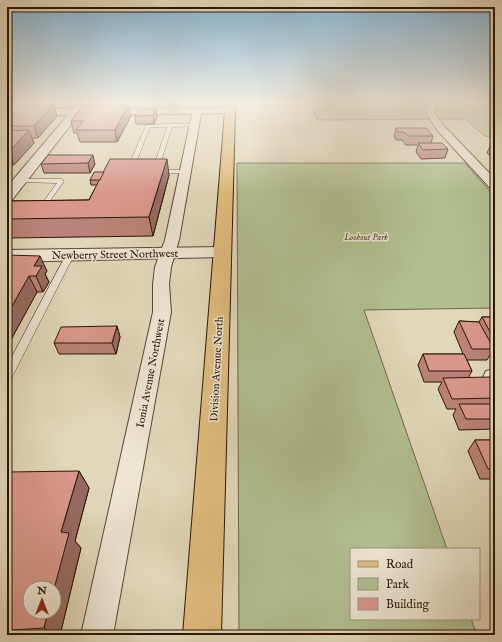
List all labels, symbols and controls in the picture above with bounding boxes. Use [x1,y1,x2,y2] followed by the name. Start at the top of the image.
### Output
[343,232,388,243] park label: Lookout Park
[52,247,179,263] street label: Newberry Street Northwest
[207,316,227,422] street label: Division Avenue North
[134,317,168,429] street label: Ionia Avenue Northwest
[350,548,480,620] legend
[386,557,414,572] text: Road
[386,577,409,592] text: Park
[22,580,62,620] north arrow
[36,584,47,598] text: N
[386,597,430,612] text: Building

